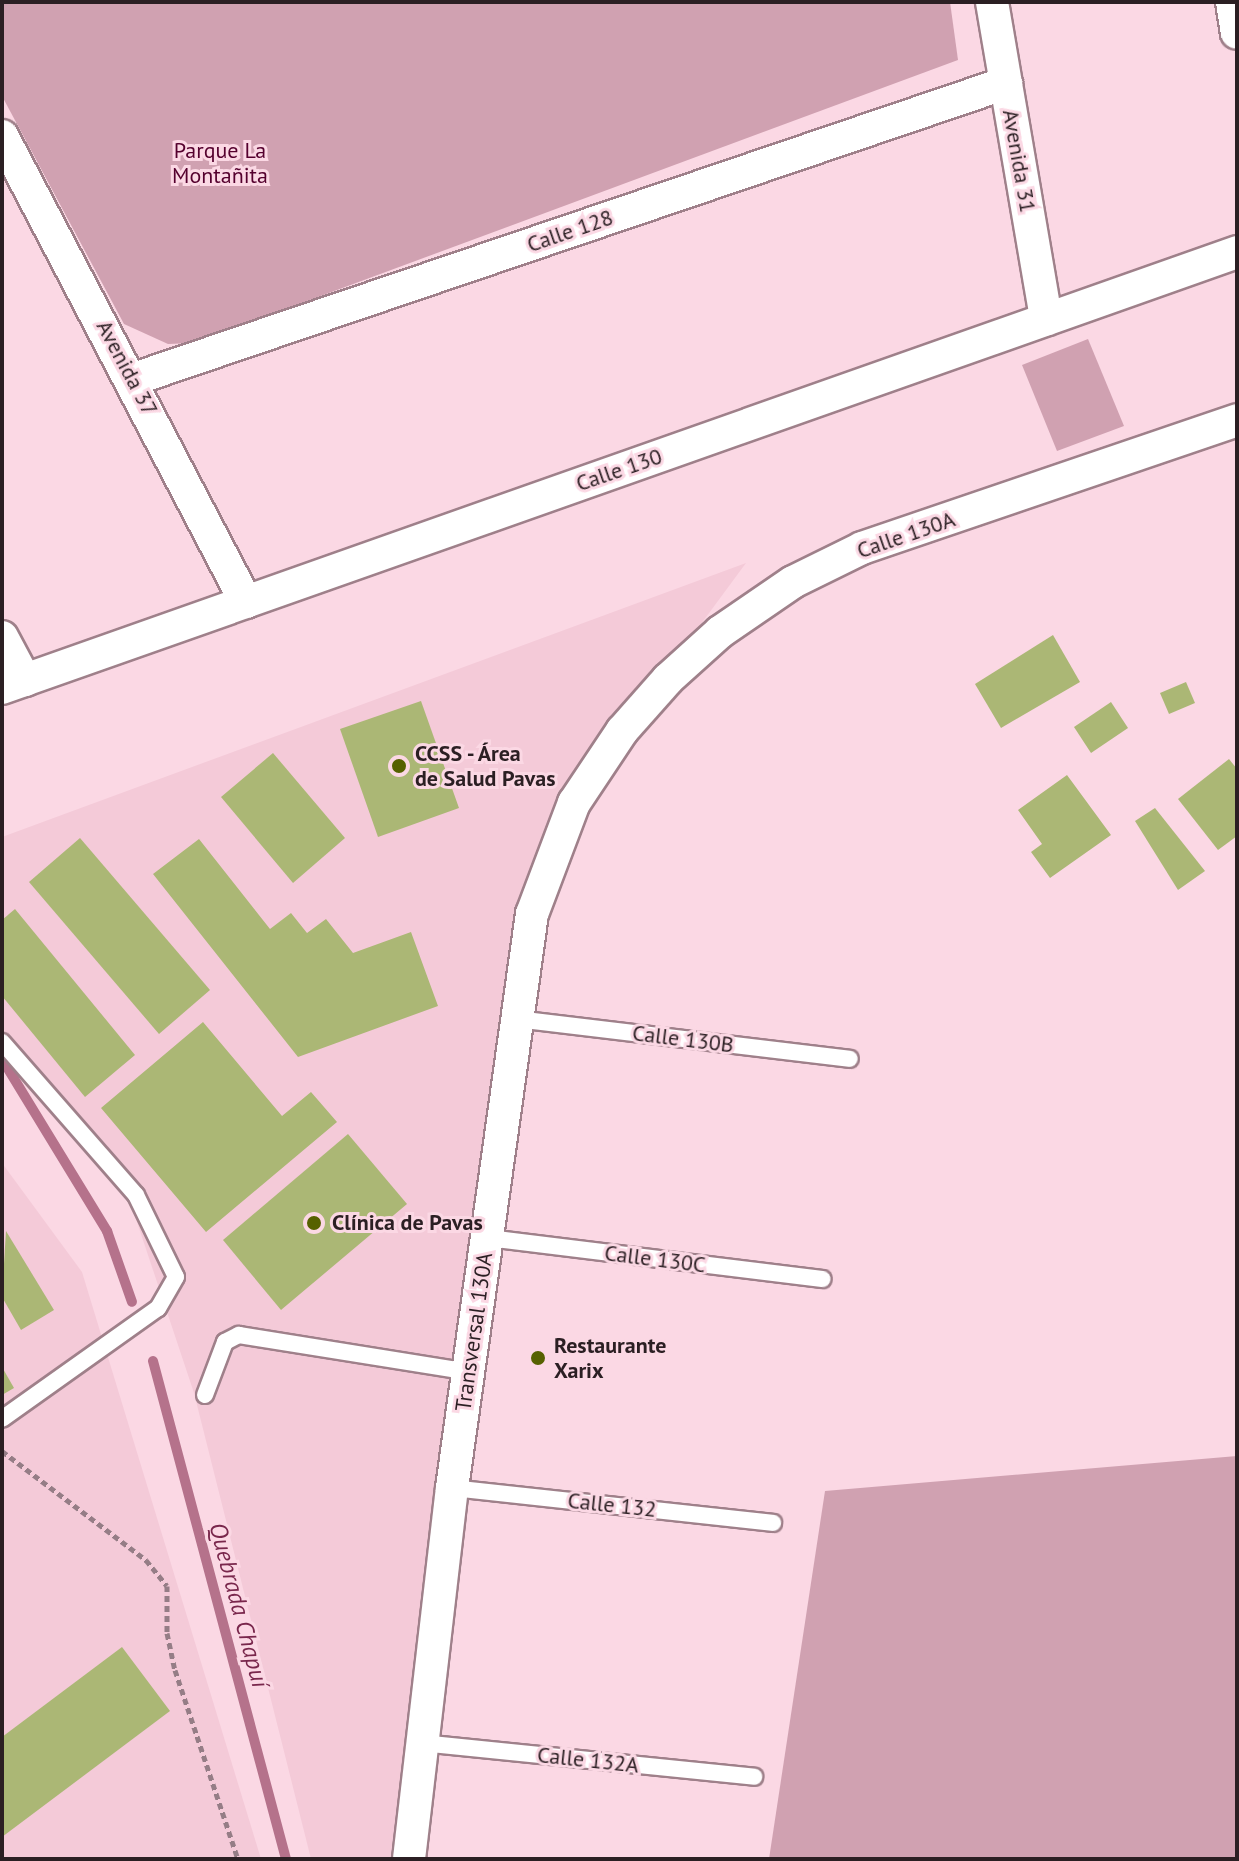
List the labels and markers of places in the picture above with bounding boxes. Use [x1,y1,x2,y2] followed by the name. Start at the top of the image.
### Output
[415,740,555,792] place label: CCSS - Área de Salud Pavas
[390,757,408,775] marker: CCSS - Área de Salud Pavas
[332,1210,483,1236] place label: Clínica de Pavas
[303,1212,325,1234] marker: Clínica de Pavas
[554,1332,666,1384] place label: Restaurante Xarix
[529,1349,547,1367] marker: Restaurante Xarix

